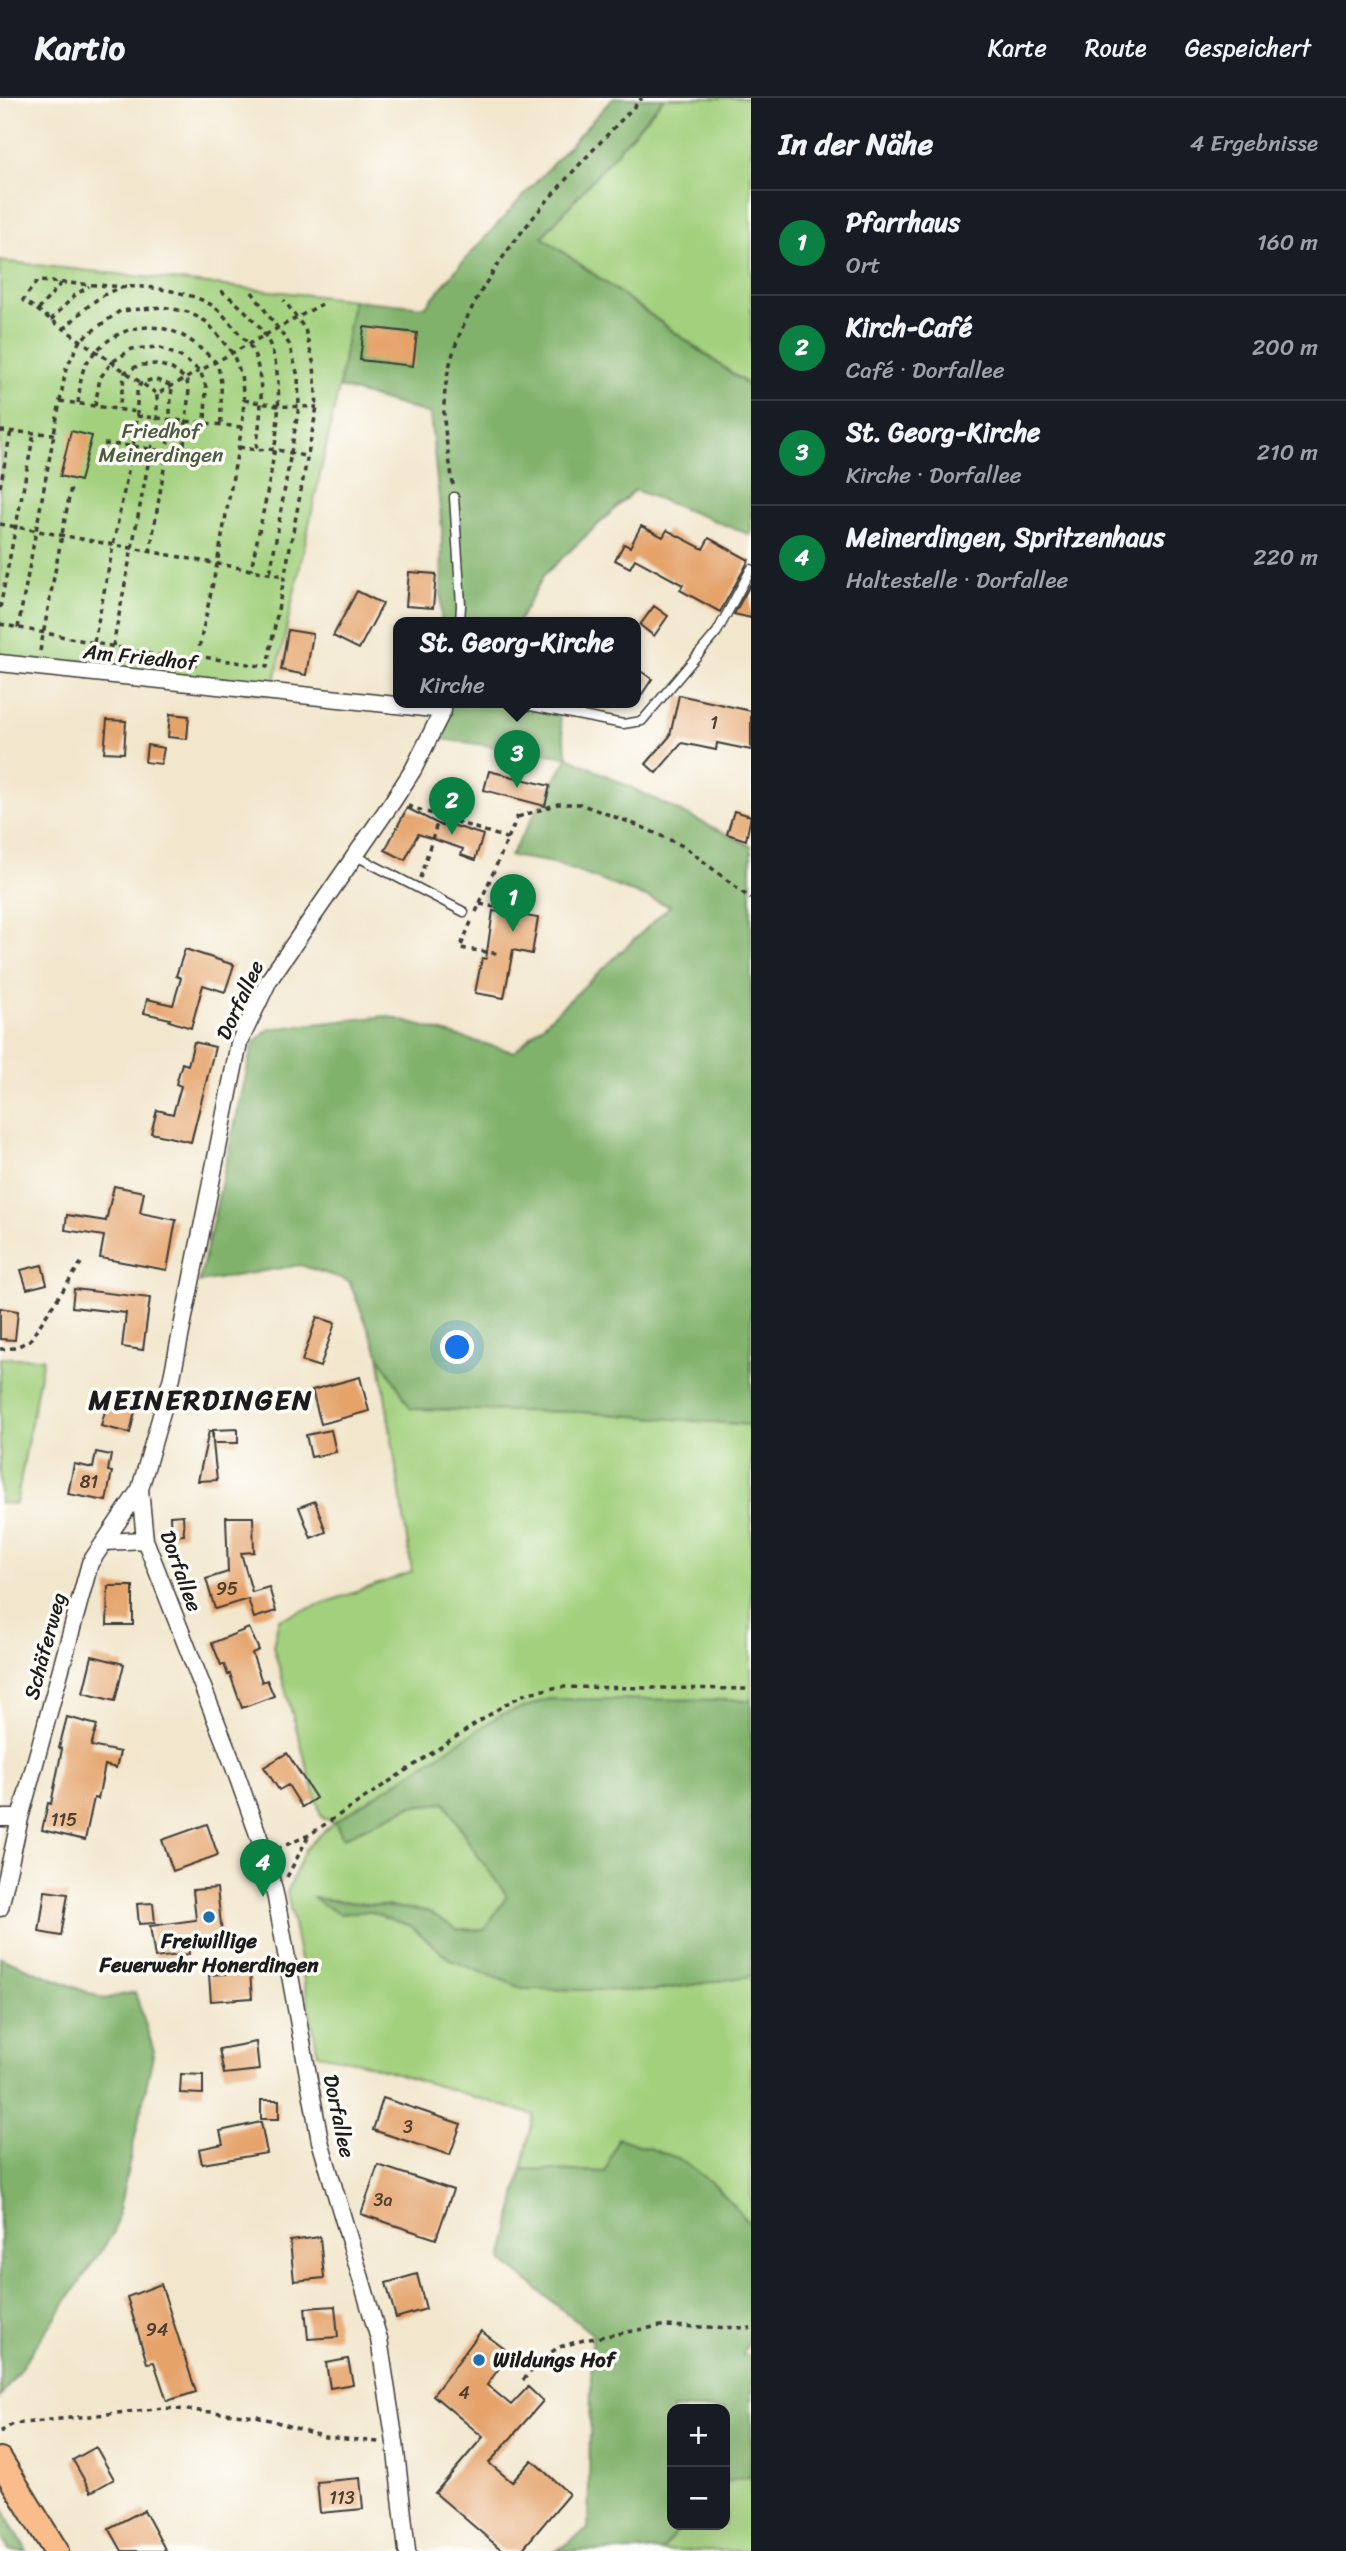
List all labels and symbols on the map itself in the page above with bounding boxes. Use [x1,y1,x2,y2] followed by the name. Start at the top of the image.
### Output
[99,412,223,474] park label: Friedhof Meinerdingen
[81,632,201,682] street label: Am Friedhof
[710,707,718,739] house number: 1
[494,730,540,788] pin: 3
[429,777,475,835] pin: 2
[490,874,536,932] pin: 1
[205,954,275,1046] street label: Dorfallee
[440,1330,474,1364] your location
[87,1375,314,1424] district label: MEINERDINGEN
[80,1466,99,1498] house number: 81
[149,1525,213,1617] street label: Dorfallee
[216,1573,238,1605] house number: 95
[12,1588,78,1704] street label: Schäferweg
[51,1804,77,1836] house number: 115
[240,1839,286,1897] pin: 4
[201,1909,217,1925] marker: Freiwillige Feuerwehr Honerdingen
[98,1922,319,1984] place label: Freiwillige Feuerwehr Honerdingen
[312,2071,366,2161] street label: Dorfallee
[403,2111,413,2143] house number: 3
[374,2184,392,2216] house number: 3a
[146,2314,168,2346] house number: 94
[493,2341,618,2379] place label: Wildungs Hof
[471,2352,487,2368] marker: Wildungs Hof
[458,2377,470,2409] house number: 4
[329,2482,355,2514] house number: 113

